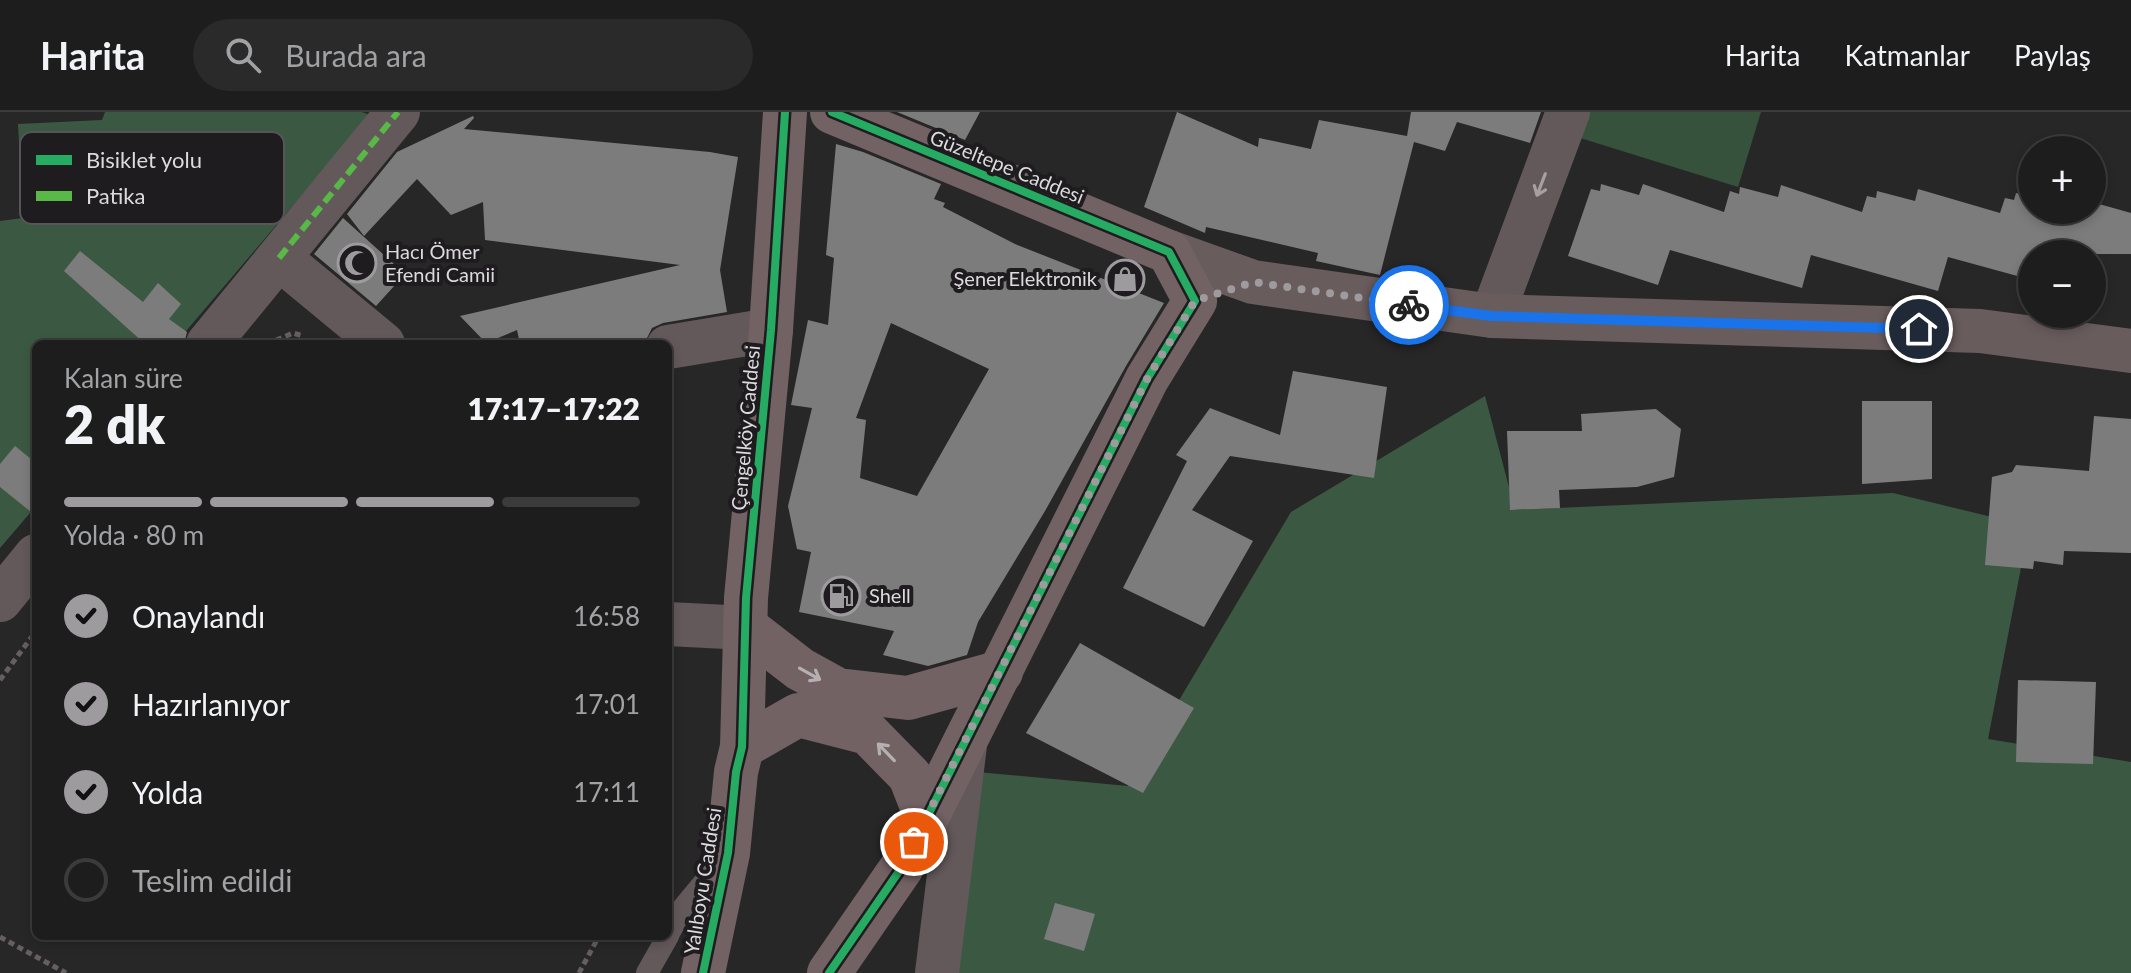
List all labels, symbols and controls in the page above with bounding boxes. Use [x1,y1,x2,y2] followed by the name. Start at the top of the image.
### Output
[193,19,753,91] search box
[40,32,145,78] text: Harita
[221,33,265,77] icon: search
[285,37,427,73] text: Burada ara
[1725,38,1800,72] text: Harita
[1844,38,1970,72] text: Katmanlar
[2014,38,2091,72] text: Paylaş
[927,124,1088,208] street label: Güzeltepe Caddesi
[20,132,284,224] legend
[2018,136,2106,328] map controls
[2018,136,2106,224] button: +
[86,146,202,173] text: Bisiklet yolu
[1533,172,1547,197] one-way arrow
[86,182,145,209] text: Patika
[385,239,495,286] place label: Hacı Ömer Efendi Camii
[2018,240,2106,328] button: −
[336,242,378,284] mosque icon: Hacı Ömer Efendi Camii
[1104,258,1146,300] shop icon: Şener Elektronik
[1369,265,1449,345] courier
[954,266,1098,290] place label: Şener Elektronik
[1387,283,1431,327] icon: bike
[1885,295,1953,363] pin
[1897,307,1941,351] icon: home
[726,344,764,511] street label: Çengelköy Caddesi
[64,362,183,394] text: Kalan süre
[467,390,640,426] text: 17:17–17:22
[64,393,165,455] text: 2 dk
[64,519,204,551] text: Yolda · 80 m
[820,575,862,617] fuel station icon: Shell
[869,583,911,607] place label: Shell
[64,594,108,638] icon: check
[132,598,265,634] text: Onaylandı
[573,600,640,632] text: 16:58
[797,667,821,682] one-way arrow
[64,682,108,726] icon: check
[132,686,290,722] text: Hazırlanıyor
[573,688,640,720] text: 17:01
[877,743,896,762] one-way arrow
[64,770,108,814] icon: check
[132,774,203,810] text: Yolda
[573,776,640,808] text: 17:11
[679,806,725,956] street label: Yalıboyu Caddesi
[880,808,948,876] pin
[892,820,936,864] icon: bag
[132,862,292,898] text: Teslim edildi

